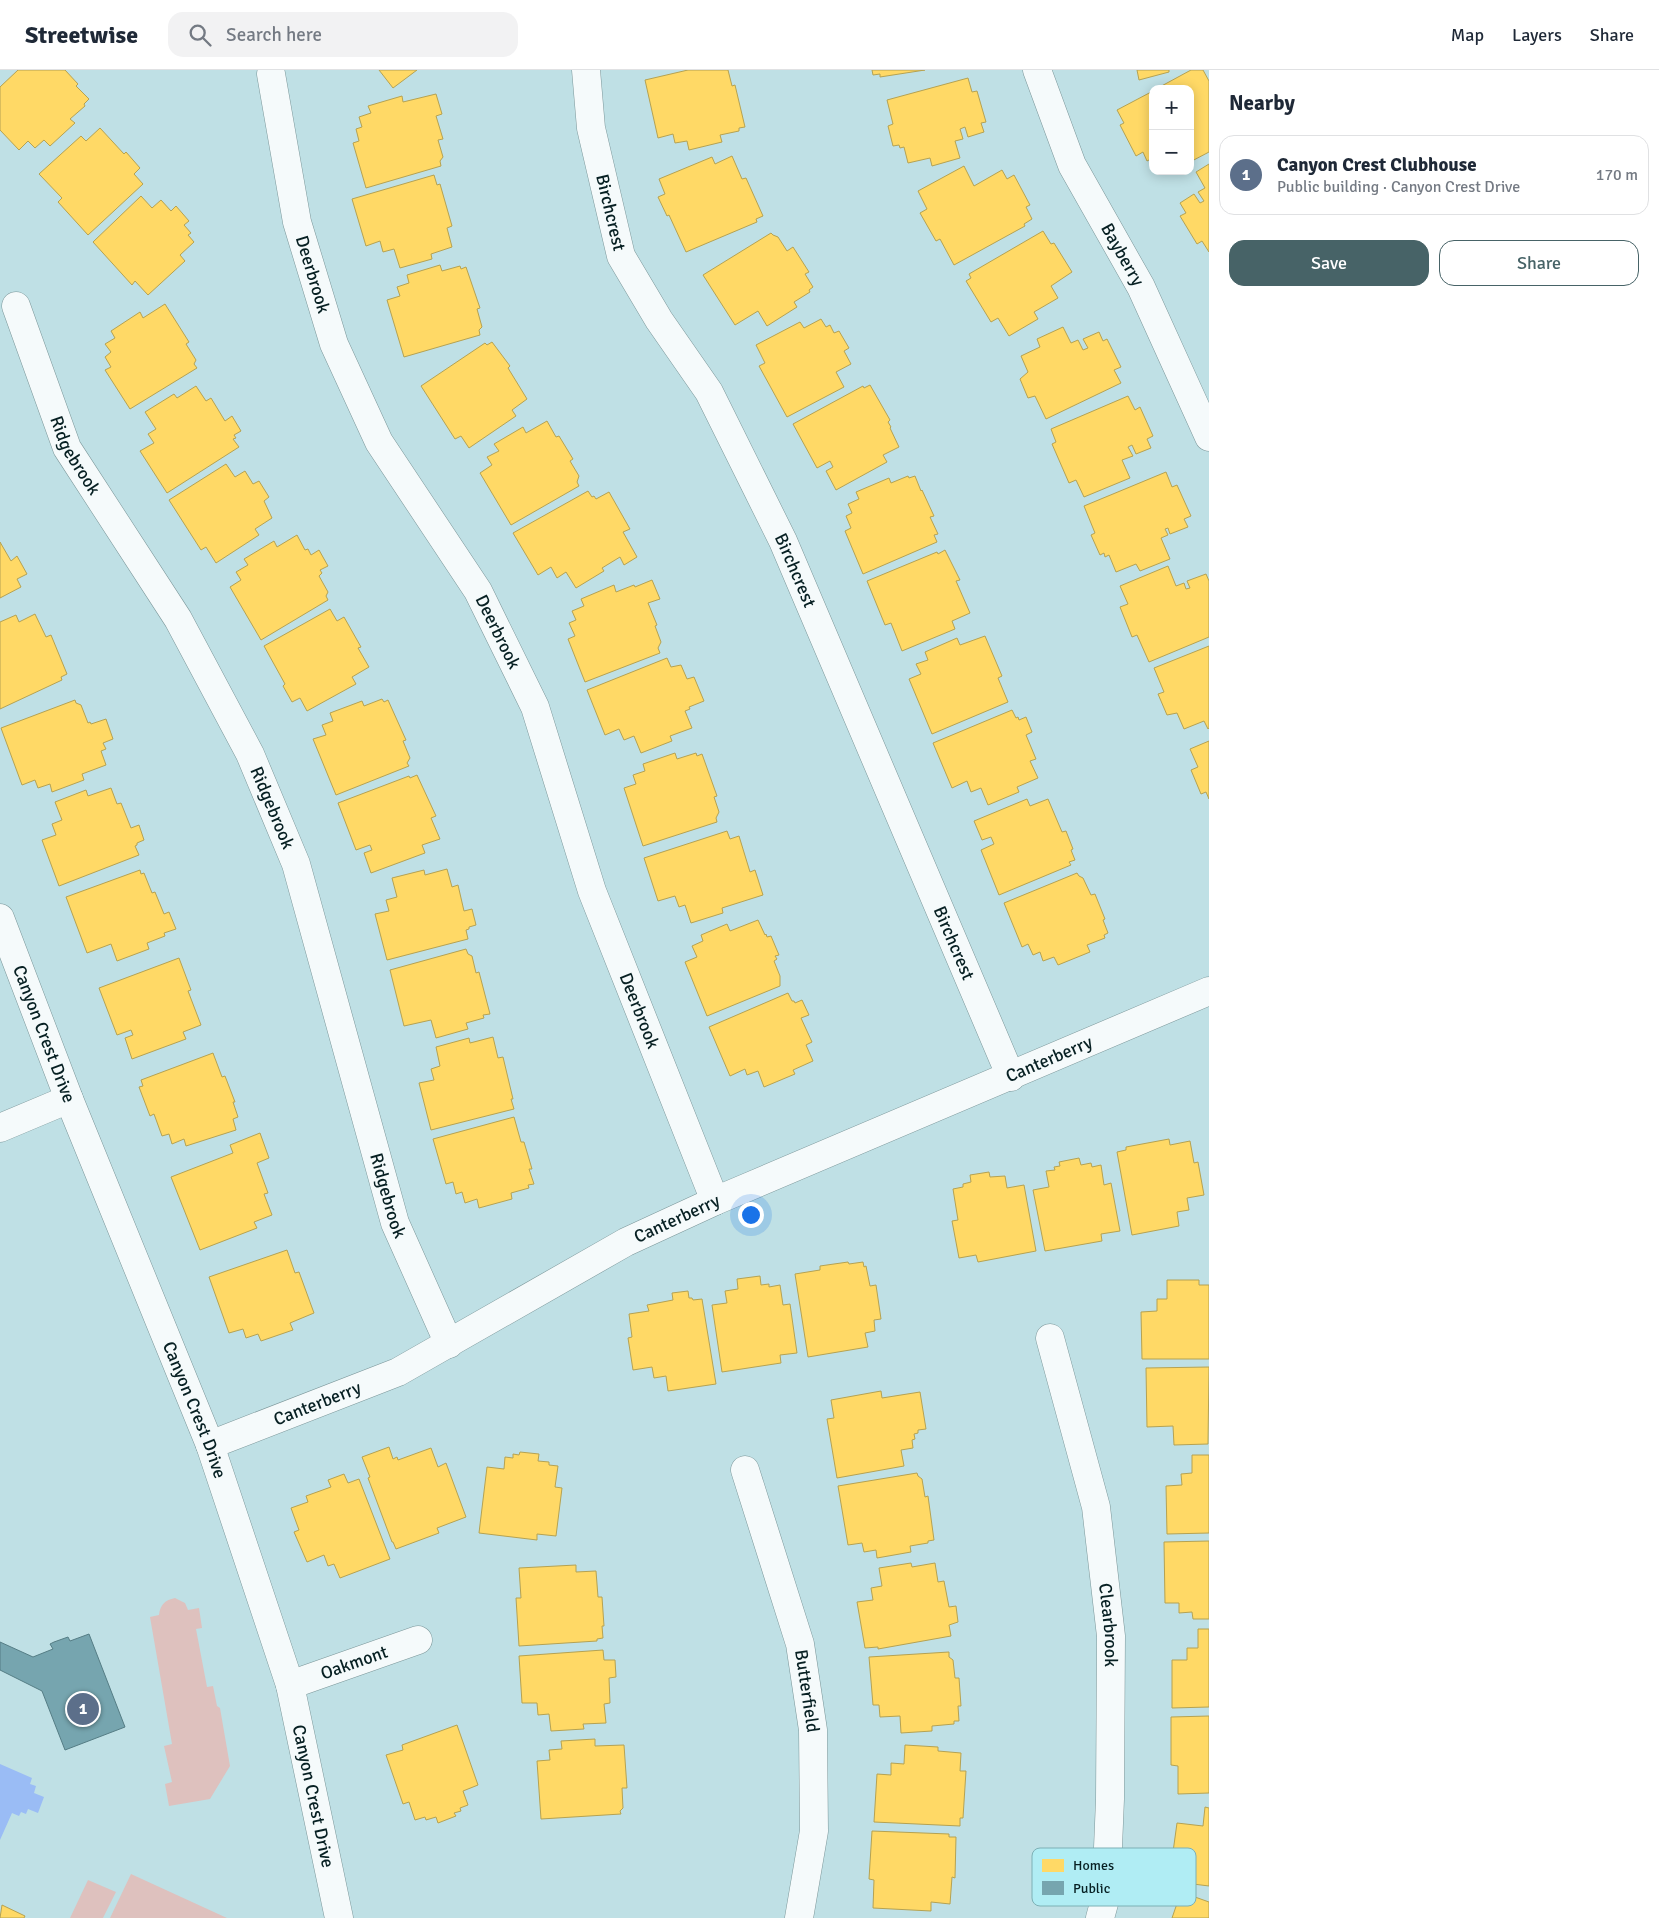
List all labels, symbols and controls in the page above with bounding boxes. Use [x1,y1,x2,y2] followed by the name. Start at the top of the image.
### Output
[168,12,518,57] search box
[25,20,138,50] text: Streetwise
[186,21,214,49] icon: search
[226,23,322,47] text: Search here
[1451,24,1484,46] text: Map
[1512,24,1562,46] text: Layers
[1590,24,1634,46] text: Share
[1149,85,1194,175] map controls
[1149,85,1194,130] button: +
[1229,90,1295,116] text: Nearby
[1149,130,1194,175] button: −
[1277,153,1477,177] text: Canyon Crest Clubhouse
[1242,165,1250,185] text: 1
[1596,165,1638,185] text: 170 m
[591,172,630,253] street label: Birchcrest
[1277,177,1520,197] text: Public building · Canyon Crest Drive
[1096,219,1149,290] street label: Bayberry
[291,233,335,316] street label: Deerbrook
[1229,240,1429,286] button: Save
[1439,240,1639,286] button: Share
[45,413,106,499] street label: Ridgebrook
[770,530,821,611] street label: Birchcrest
[471,591,526,673] street label: Deerbrook
[245,763,299,852] street label: Ridgebrook
[929,903,979,983] street label: Birchcrest
[8,962,80,1106] street label: Canyon Crest Drive
[614,969,664,1052] street label: Deerbrook
[1002,1031,1096,1087] street label: Canterberry
[365,1151,411,1241] street label: Ridgebrook
[630,1189,724,1248] street label: Canterberry
[738,1202,764,1228] your location
[158,1338,231,1481] street label: Canyon Crest Drive
[270,1376,365,1430] street label: Canterberry
[1094,1582,1122,1667] street label: Clearbrook
[318,1641,391,1684] street label: Oakmont
[790,1648,824,1734] street label: Butterfield
[67,1690,99,1728] pin: 1
[288,1723,339,1870] street label: Canyon Crest Drive
[1032,1848,1196,1906] legend
[1073,1857,1114,1874] text: Homes
[1073,1880,1111,1897] text: Public

